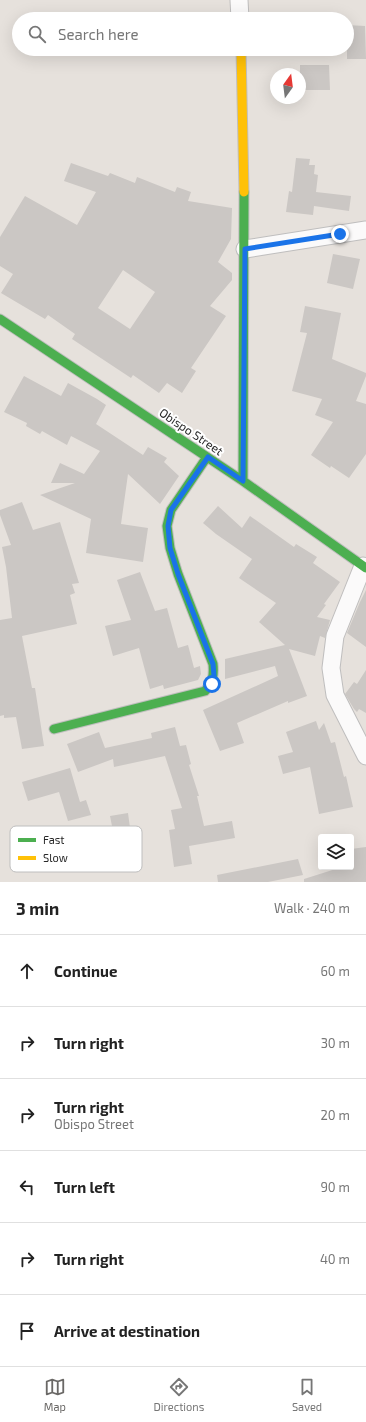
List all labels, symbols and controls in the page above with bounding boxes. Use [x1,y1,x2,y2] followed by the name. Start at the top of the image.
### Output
[12,12,354,56] search box
[26,23,48,45] icon: search
[58,25,139,43] text: Search here
[270,68,306,104] north arrow
[331,225,349,243] route end
[157,405,226,458] street label: Obispo Street
[203,675,221,693] route start
[10,826,142,872] legend
[43,833,65,846] text: Fast
[318,834,354,870] map controls
[318,834,354,870] button: layers
[43,851,68,864] text: Slow
[16,898,59,918] text: 3 min
[274,900,350,916] text: Walk · 240 m
[16,960,38,982] icon: ahead
[54,962,117,980] text: Continue
[320,963,350,979] text: 60 m
[16,1032,38,1054] icon: right
[54,1034,124,1052] text: Turn right
[321,1035,350,1051] text: 30 m
[54,1098,124,1116] text: Turn right
[16,1104,38,1126] icon: right
[321,1107,350,1123] text: 20 m
[54,1116,134,1132] text: Obispo Street
[16,1176,38,1198] icon: left
[54,1178,115,1196] text: Turn left
[320,1179,350,1195] text: 90 m
[16,1248,38,1270] icon: right
[54,1250,124,1268] text: Turn right
[320,1251,350,1267] text: 40 m
[16,1320,38,1342] icon: arrive
[54,1322,200,1340] text: Arrive at destination
[44,1376,66,1413] tab: Map
[154,1376,204,1413] tab: Directions
[292,1376,322,1413] tab: Saved

